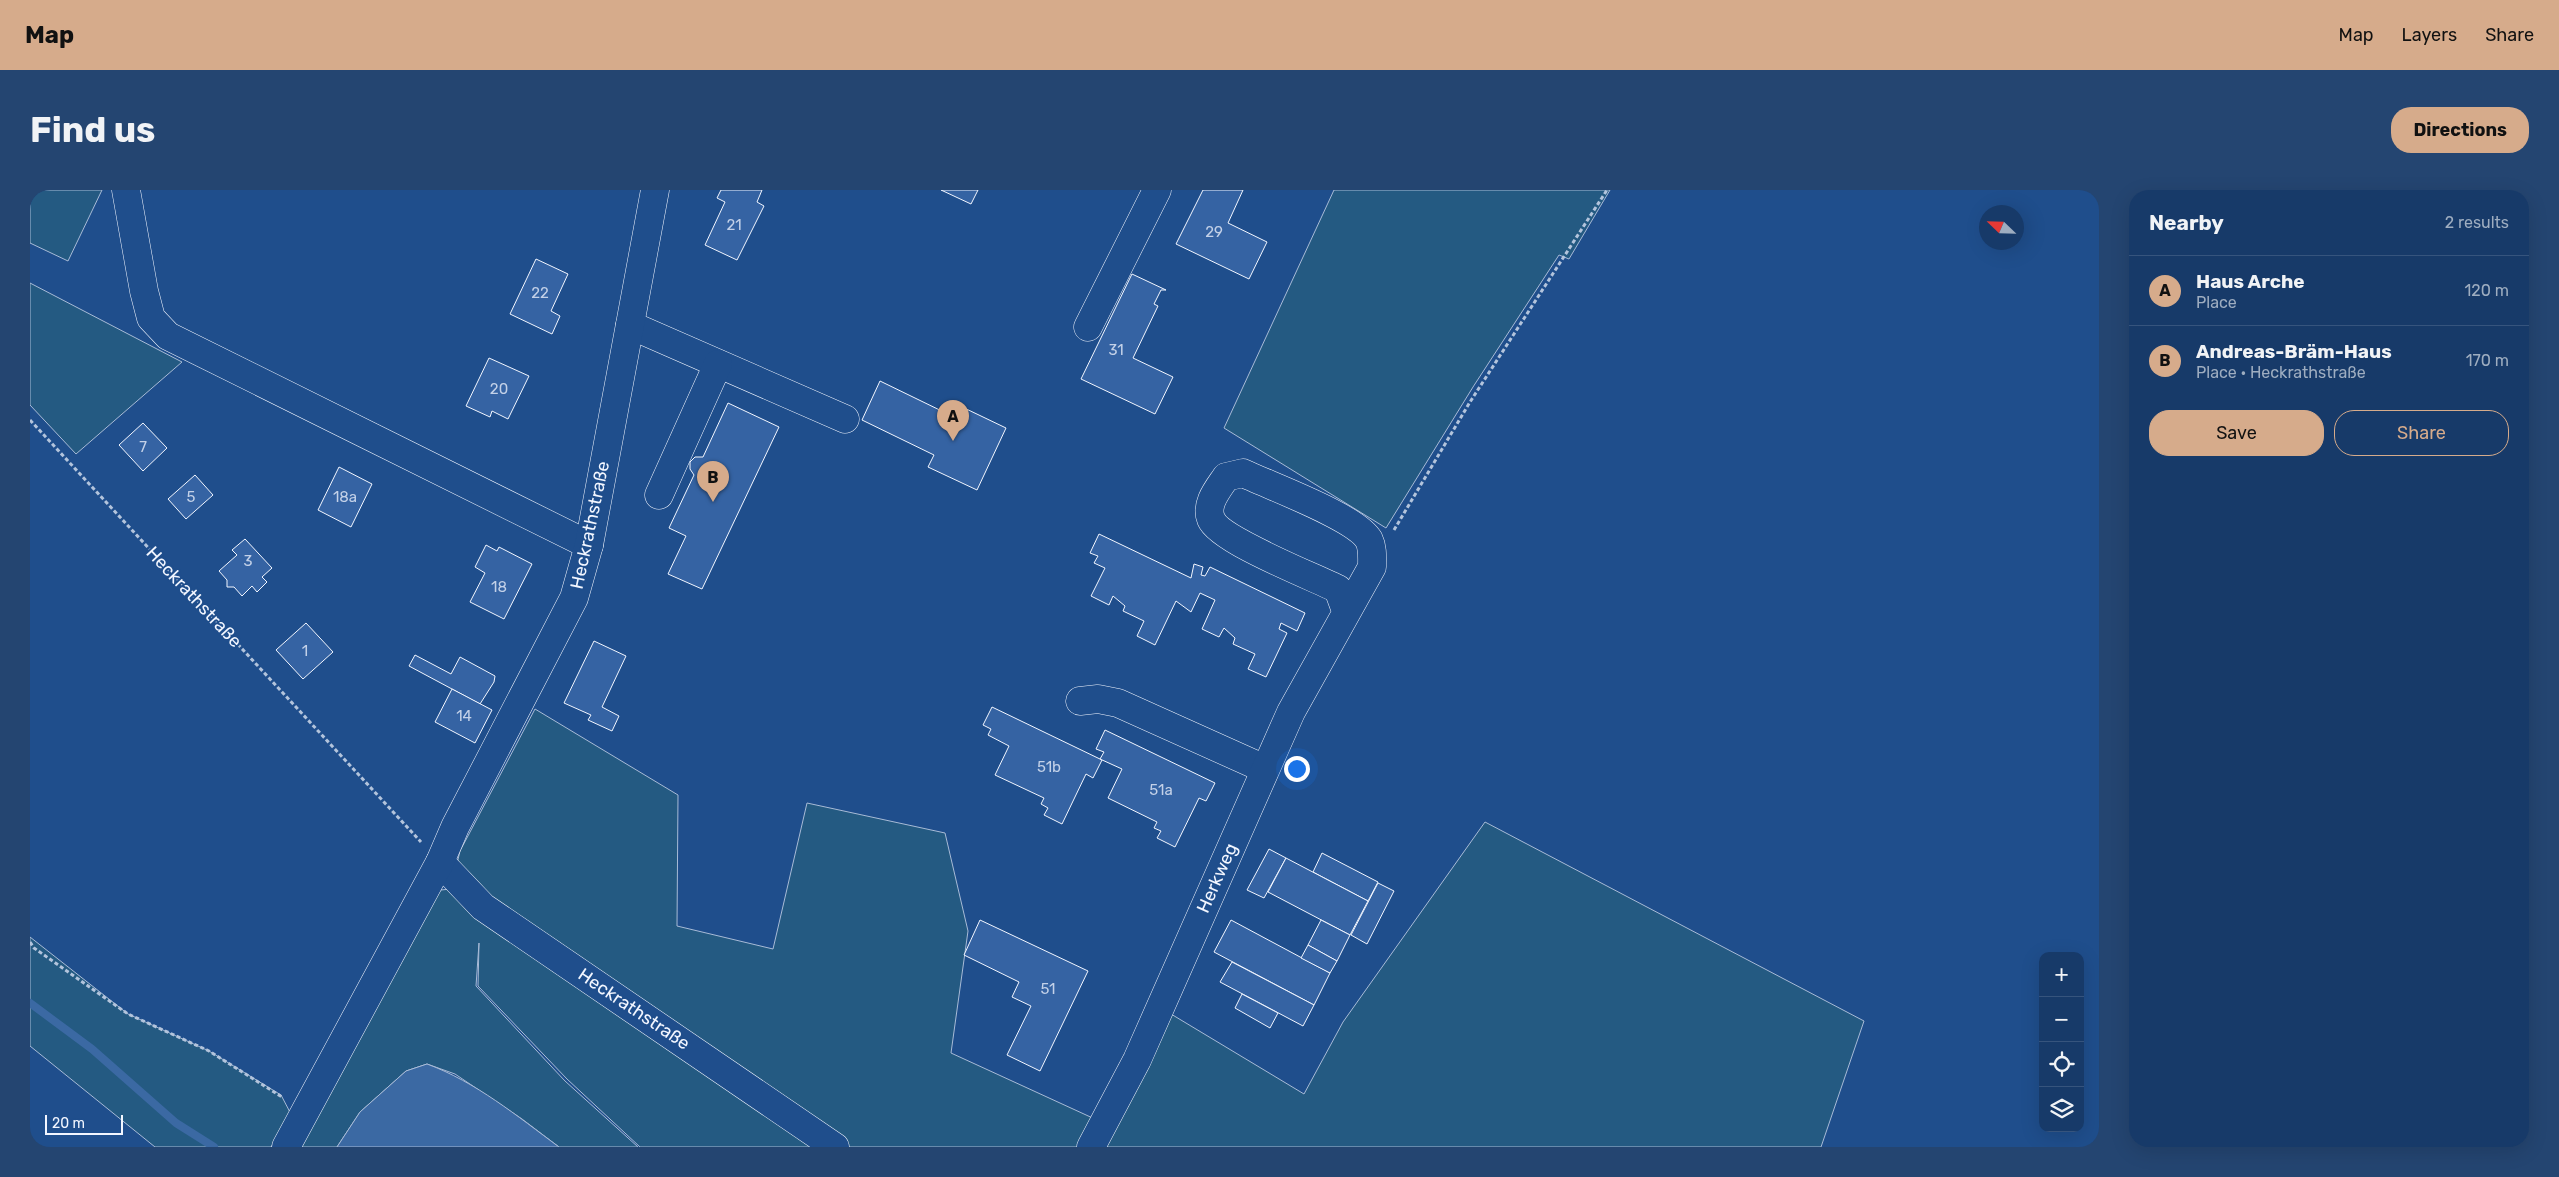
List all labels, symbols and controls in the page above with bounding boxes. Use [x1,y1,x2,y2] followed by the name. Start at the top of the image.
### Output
[25,21,74,49] text: Map
[2339,24,2374,46] text: Map
[2402,24,2457,46] text: Layers
[2485,24,2534,46] text: Share
[2391,107,2529,153] button: Directions
[30,109,155,151] text: Find us
[1979,205,2024,250] north arrow
[2149,210,2224,235] text: Nearby
[2445,213,2509,232] text: 2 results
[726,216,742,234] house number: 21
[1205,223,1223,241] house number: 29
[2196,270,2305,293] text: Haus Arche
[2159,281,2171,300] text: A
[2464,281,2509,300] text: 120 m
[531,284,549,302] house number: 22
[2196,293,2237,312] text: Place
[2196,340,2392,363] text: Andreas-Bräm-Haus
[1108,341,1124,359] house number: 31
[2159,351,2171,370] text: B
[2466,351,2509,370] text: 170 m
[2196,363,2366,382] text: Place · Heckrathstraße
[490,380,508,398] house number: 20
[937,400,969,441] pin: A
[2149,410,2324,456] button: Save
[2334,410,2509,456] button: Share
[139,438,147,456] house number: 7
[566,459,614,591] street label: Heckrathstraße
[697,461,729,502] pin: B
[187,488,196,506] house number: 5
[333,488,357,506] house number: 18a
[142,542,246,652] street label: Heckrathstraße
[243,552,253,570] house number: 3
[491,578,507,596] house number: 18
[302,642,308,660] house number: 1
[456,707,472,725] house number: 14
[1284,756,1310,782] your location
[1037,758,1061,776] house number: 51b
[1149,781,1173,799] house number: 51a
[1192,840,1242,916] street label: Herkweg
[2039,952,2084,1132] map controls
[2039,952,2084,997] button: +
[574,963,694,1055] street label: Heckrathstraße
[1040,980,1056,998] house number: 51
[2039,997,2084,1042] button: −
[2039,1042,2084,1087] button: locate
[2039,1087,2084,1132] button: layers
[45,1112,122,1135] scale bar
[52,1115,85,1132] text: 20 m

